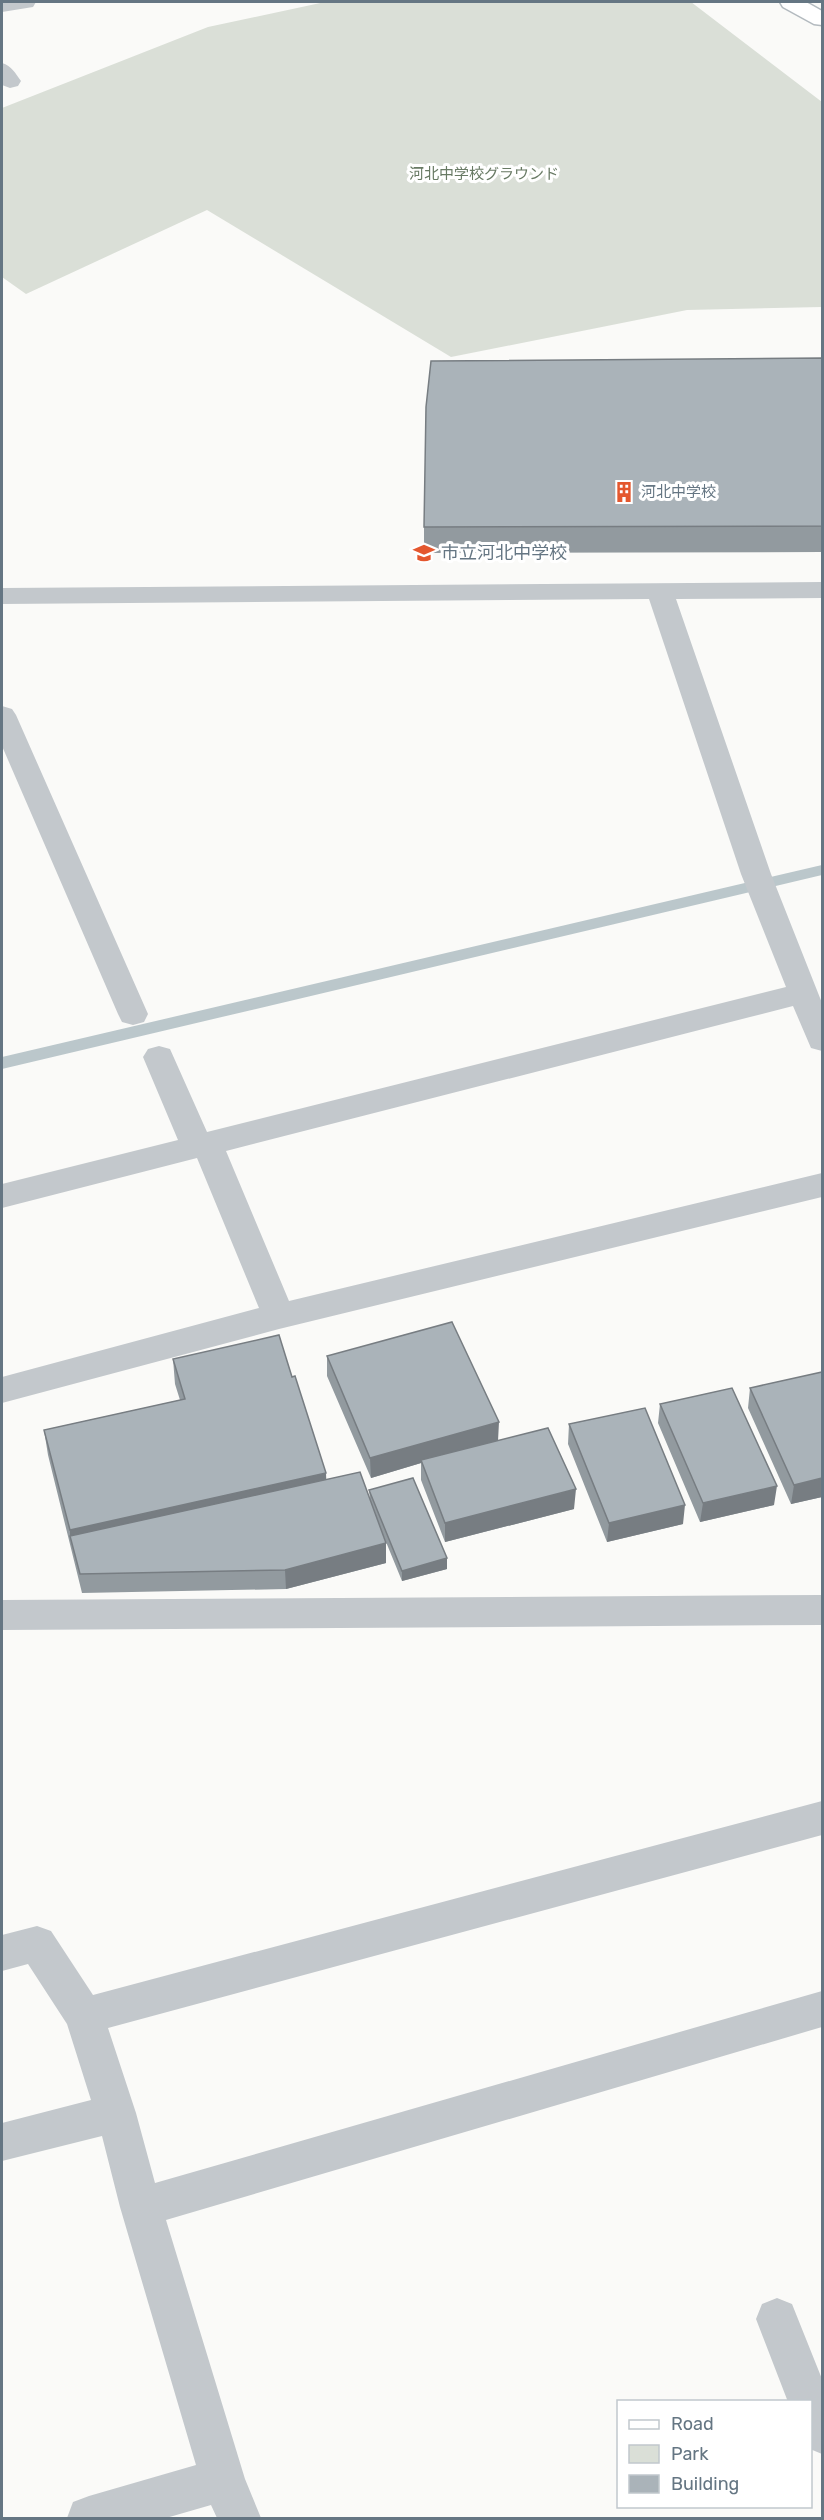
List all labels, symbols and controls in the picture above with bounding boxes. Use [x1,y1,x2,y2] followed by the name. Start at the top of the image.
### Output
[409,165,559,183] park label: 河北中学校グラウンド
[612,480,636,504] building icon: 河北中学校
[641,483,716,501] place label: 河北中学校
[412,541,436,565] school or university icon: 市立河北中学校
[441,542,567,564] place label: 市立河北中学校
[617,2400,812,2508] legend
[671,2413,714,2435] text: Road
[671,2443,709,2465] text: Park
[671,2473,739,2495] text: Building

